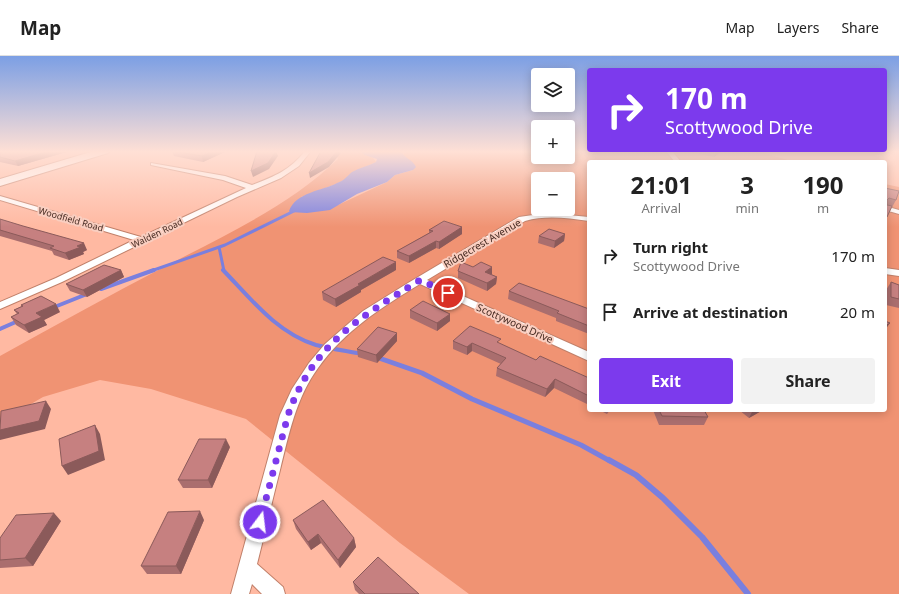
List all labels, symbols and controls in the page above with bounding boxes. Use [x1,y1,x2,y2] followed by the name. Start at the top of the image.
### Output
[20,15,61,41] text: Map
[726,18,755,37] text: Map
[777,18,819,37] text: Layers
[841,18,879,37] text: Share
[531,68,575,216] map controls
[531,68,575,112] button: layers
[665,79,748,117] text: 170 m
[599,84,651,136] icon: right
[665,115,813,139] text: Scottywood Drive
[531,120,575,164] button: +
[630,168,692,201] text: 21:01
[740,168,754,201] text: 3
[802,168,844,201] text: 190
[531,172,575,216] button: −
[641,199,681,217] text: Arrival
[735,199,759,217] text: min
[817,199,829,217] text: m
[37,204,105,234] street label: Woodfield Road
[129,215,185,251] street label: Walden Road
[441,215,524,271] street label: Ridgecrest Avenue
[633,237,708,257] text: Turn right
[599,245,621,267] icon: right
[831,246,875,266] text: 170 m
[633,257,740,275] text: Scottywood Drive
[431,276,465,310] pin
[437,282,459,304] icon: arrive
[475,300,556,346] street label: Scottywood Drive
[599,301,621,323] icon: arrive
[633,302,788,322] text: Arrive at destination
[840,302,875,322] text: 20 m
[599,358,733,404] button: Exit
[741,358,875,404] button: Share
[239,501,281,543] position arrow

